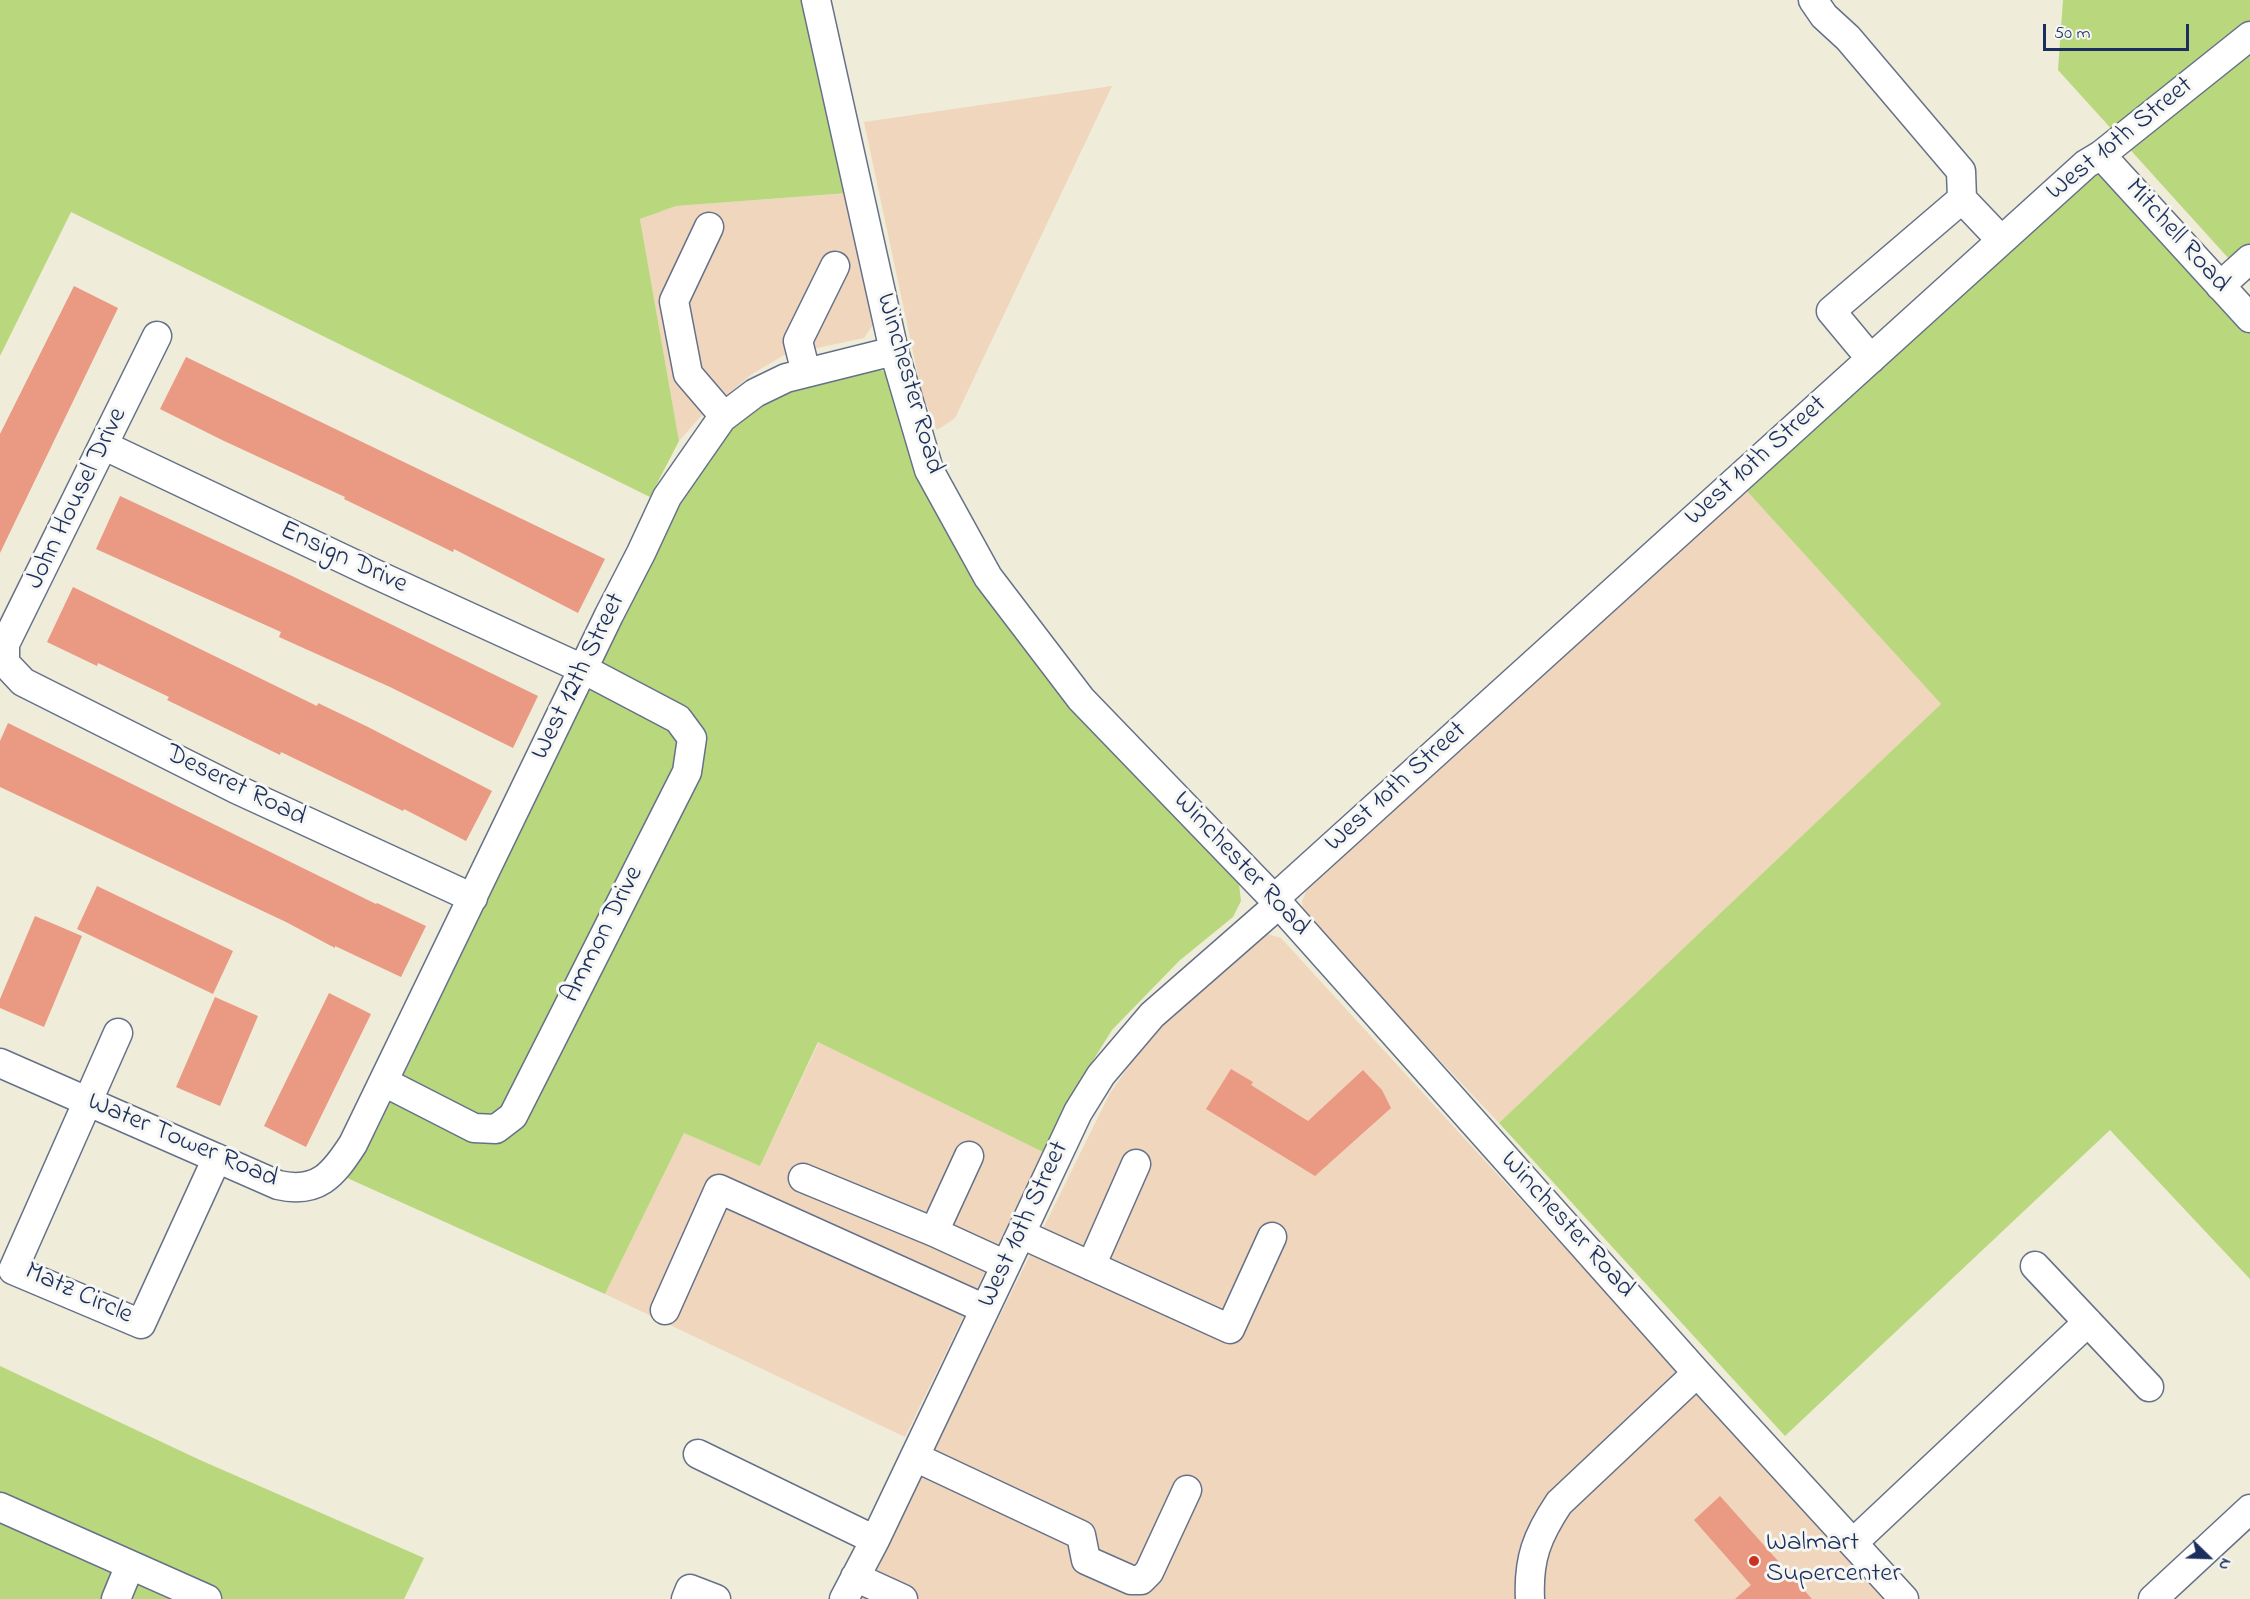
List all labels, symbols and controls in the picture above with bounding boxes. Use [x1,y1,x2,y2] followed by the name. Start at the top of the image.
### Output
[2046,12,2192,50] scale bar
[2054,21,2091,47] text: 50 m
[2041,71,2201,209] street label: West 10th Street
[2117,173,2235,301] street label: Mitchell Road
[867,290,949,478] street label: Winchester Road
[1679,390,1835,534] street label: West 10th Street
[20,403,136,595] street label: John Housel Drive
[274,515,412,603] street label: Ensign Drive
[526,588,634,766] street label: West 12th Street
[1319,716,1475,860] street label: West 10th Street
[159,739,311,835] street label: Deseret Road
[1165,786,1315,944] street label: Winchester Road
[556,861,652,1009] street label: Ammon Drive
[82,1087,282,1197] street label: Water Tower Road
[972,1137,1078,1313] street label: West 10th Street
[1492,1146,1640,1306] street label: Winchester Road
[19,1257,137,1333] street label: Matz Circle
[2178,1527,2238,1587] north arrow
[1766,1529,1901,1592] place label: Walmart Supercenter
[1747,1554,1761,1568] marker: Walmart Supercenter
[2211,1554,2238,1574] text: N

